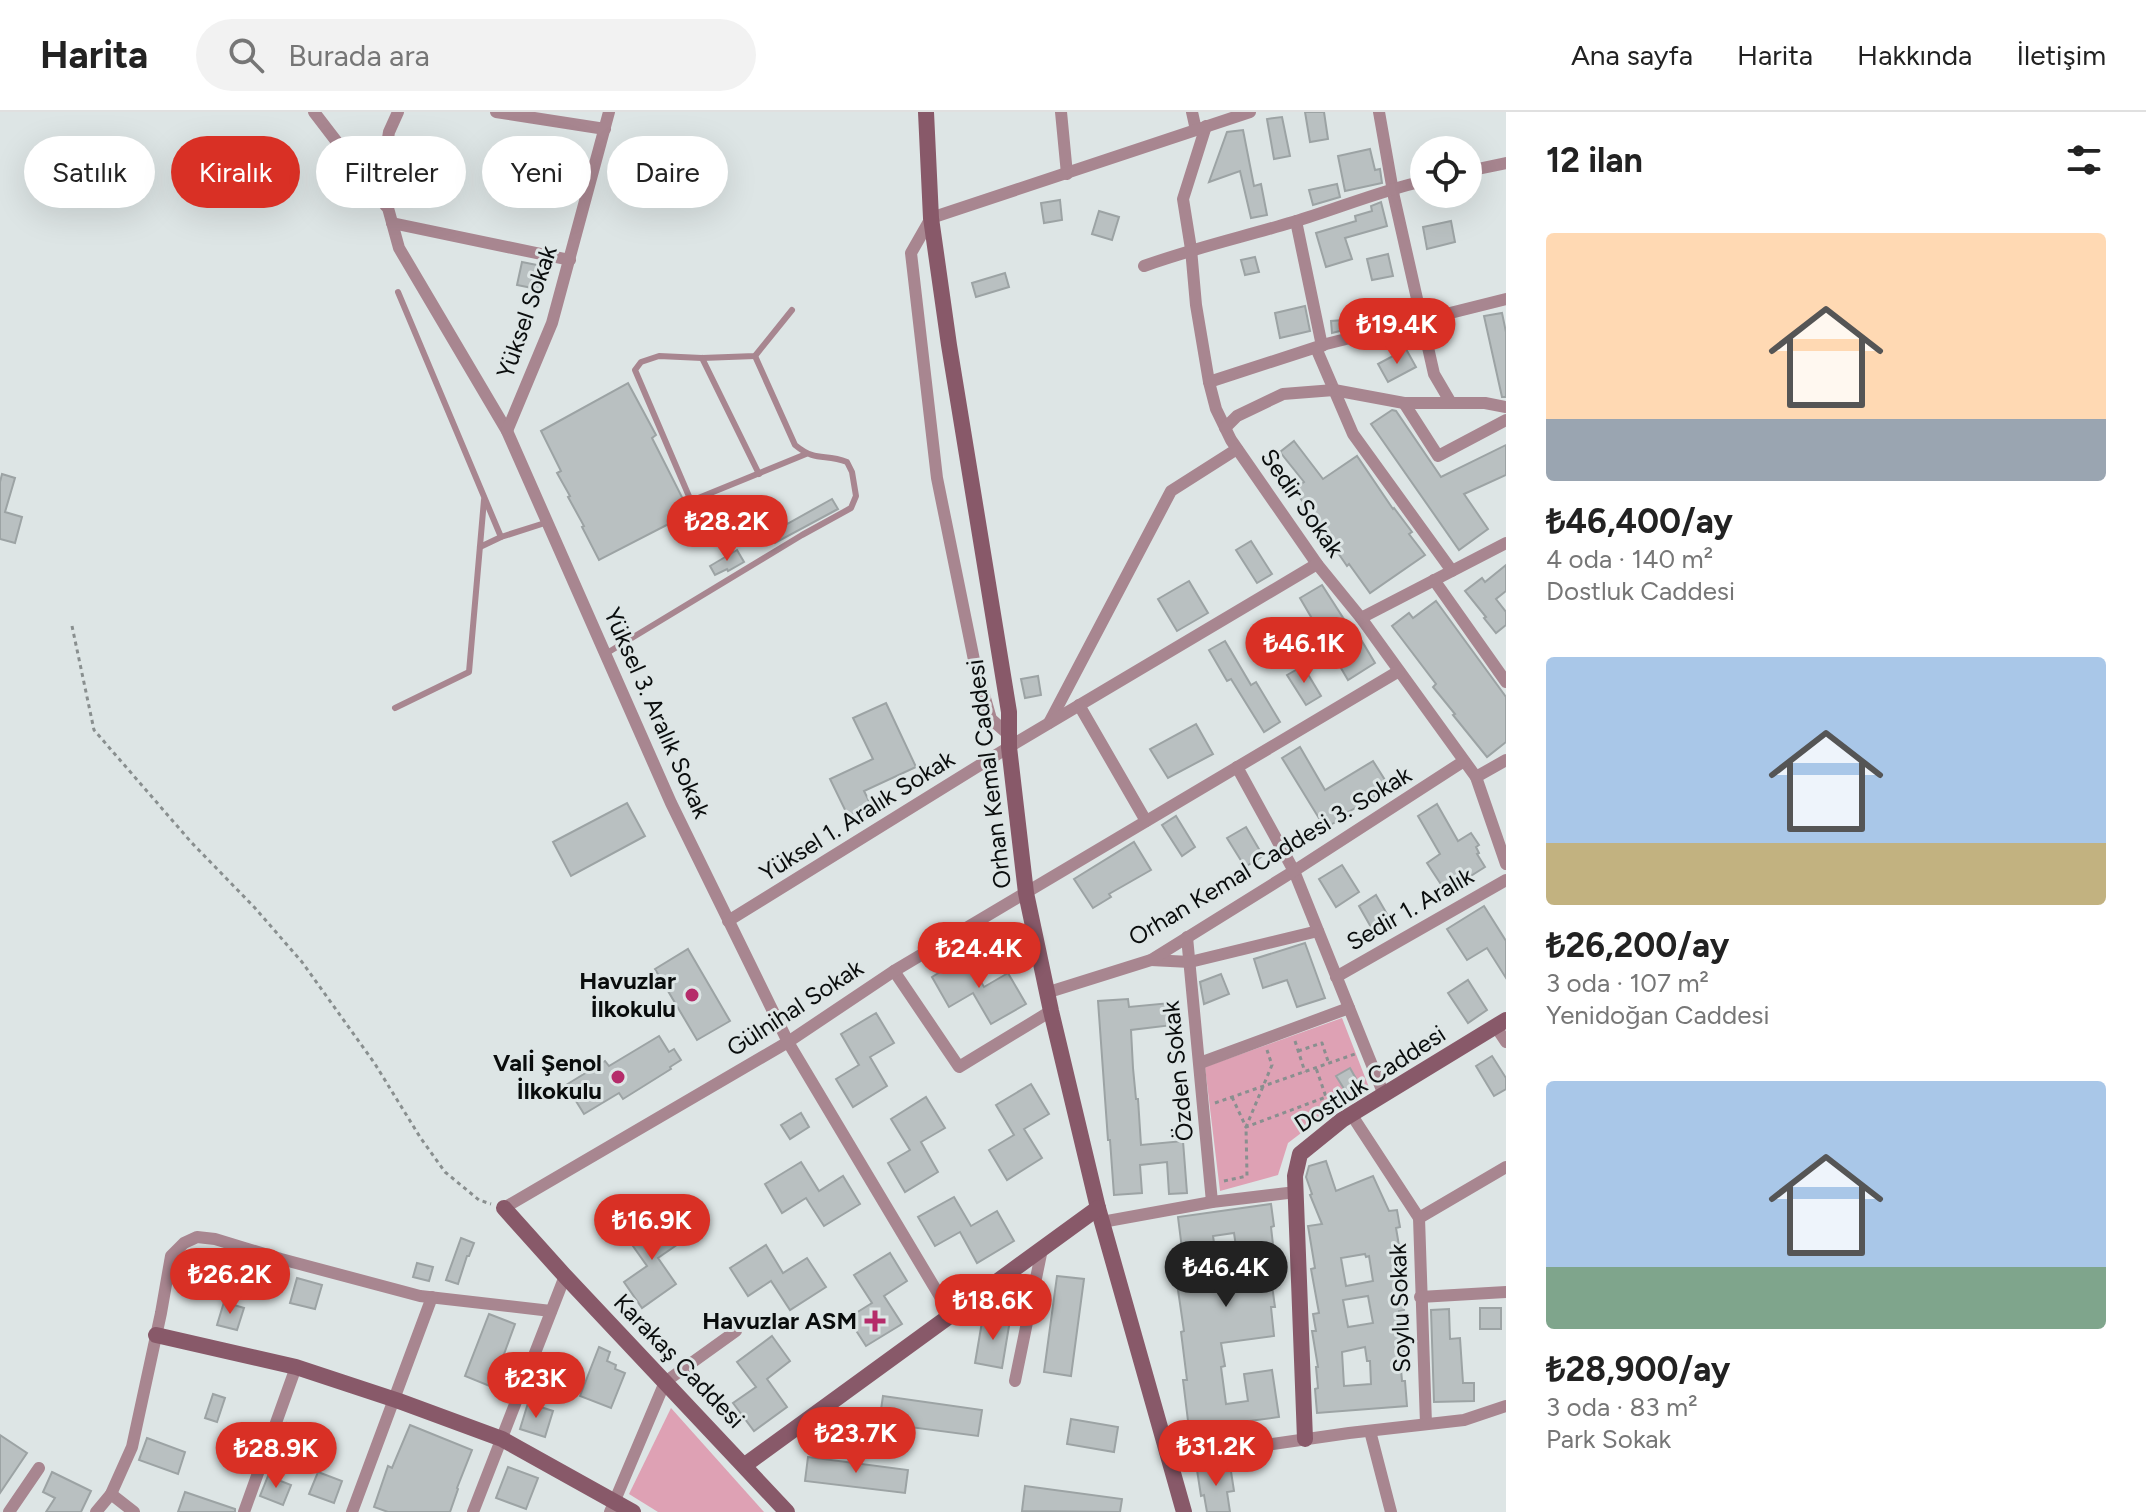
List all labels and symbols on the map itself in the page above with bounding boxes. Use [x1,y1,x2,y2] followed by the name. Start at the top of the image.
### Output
[490,241,563,382] street label: Yüksel Sokak
[1332,298,1462,366] pin: ₺19.4K
[1255,443,1350,563] street label: Sedir Sokak
[662,495,792,563] pin: ₺28.2K
[598,603,717,823] street label: Yüksel 3. Aralık Sokak
[1239,617,1369,685] pin: ₺46.1K
[960,658,1017,890] street label: Orhan Kemal Caddesi
[754,744,960,887] street label: Yüksel 1. Aralık Sokak
[1123,759,1417,952] street label: Orhan Kemal Caddesi 3. Sokak
[1341,860,1479,956] street label: Sedir 1. Aralık
[914,922,1044,990] pin: ₺24.4K
[721,953,869,1062] street label: Gülnihal Sokak
[579,966,676,1023] place label: Havuzlar İlkokulu
[683,986,701,1004] marker: Havuzlar İlkokulu
[1156,999,1199,1143] street label: Özden Sokak
[1289,1019,1451,1138] street label: Dostluk Caddesi
[493,1048,602,1105] place label: Valİ Şenol İlkokulu
[609,1068,627,1086] marker: Valİ Şenol İlkokulu
[587,1194,717,1262] pin: ₺16.9K
[1161,1241,1291,1309] pin: ₺46.4K
[1383,1242,1416,1373] street label: Soylu Sokak
[165,1248,295,1316] pin: ₺26.2K
[928,1274,1058,1342] pin: ₺18.6K
[608,1287,751,1434] street label: Karakaş Caddesi
[702,1306,857,1335] place label: Havuzlar ASM
[864,1310,886,1332] marker: Havuzlar ASM
[489,1352,583,1420] pin: ₺23K
[791,1407,921,1475] pin: ₺23.7K
[1151,1420,1281,1488] pin: ₺31.2K
[211,1422,341,1490] pin: ₺28.9K

